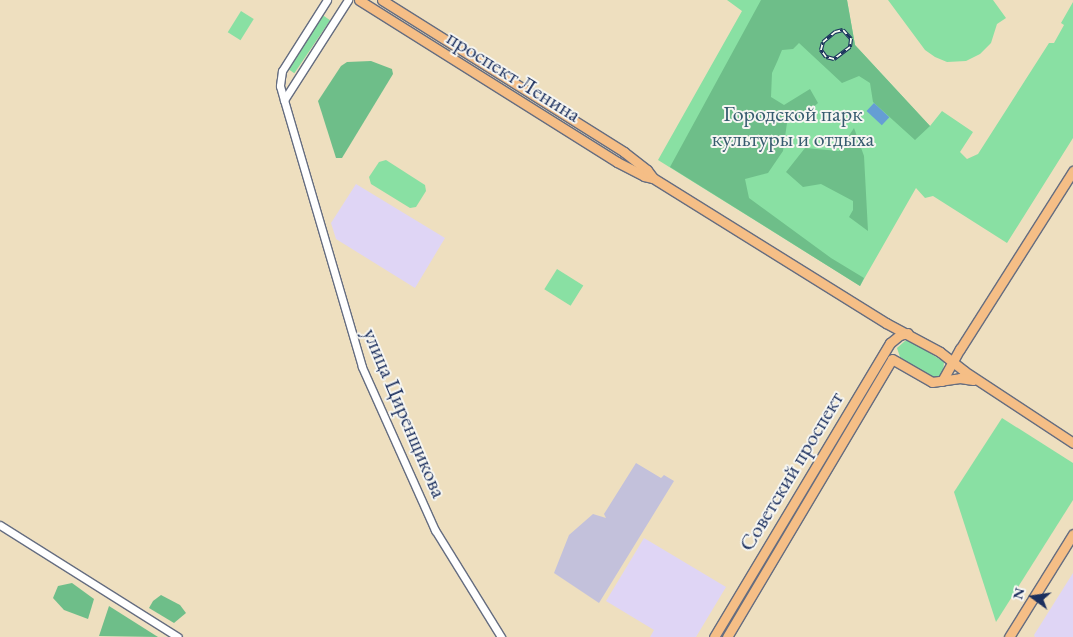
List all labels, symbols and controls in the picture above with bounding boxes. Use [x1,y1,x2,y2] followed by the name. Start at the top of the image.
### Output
[442,24,586,128] street label: проспект Ленина
[712,100,874,152] park label: Городской парк культуры и отдыха
[357,324,453,502] street label: улица Циренщикова
[733,386,849,556] street label: Советский проспект
[1008,572,1058,622] north arrow
[1008,586,1029,601] text: N

